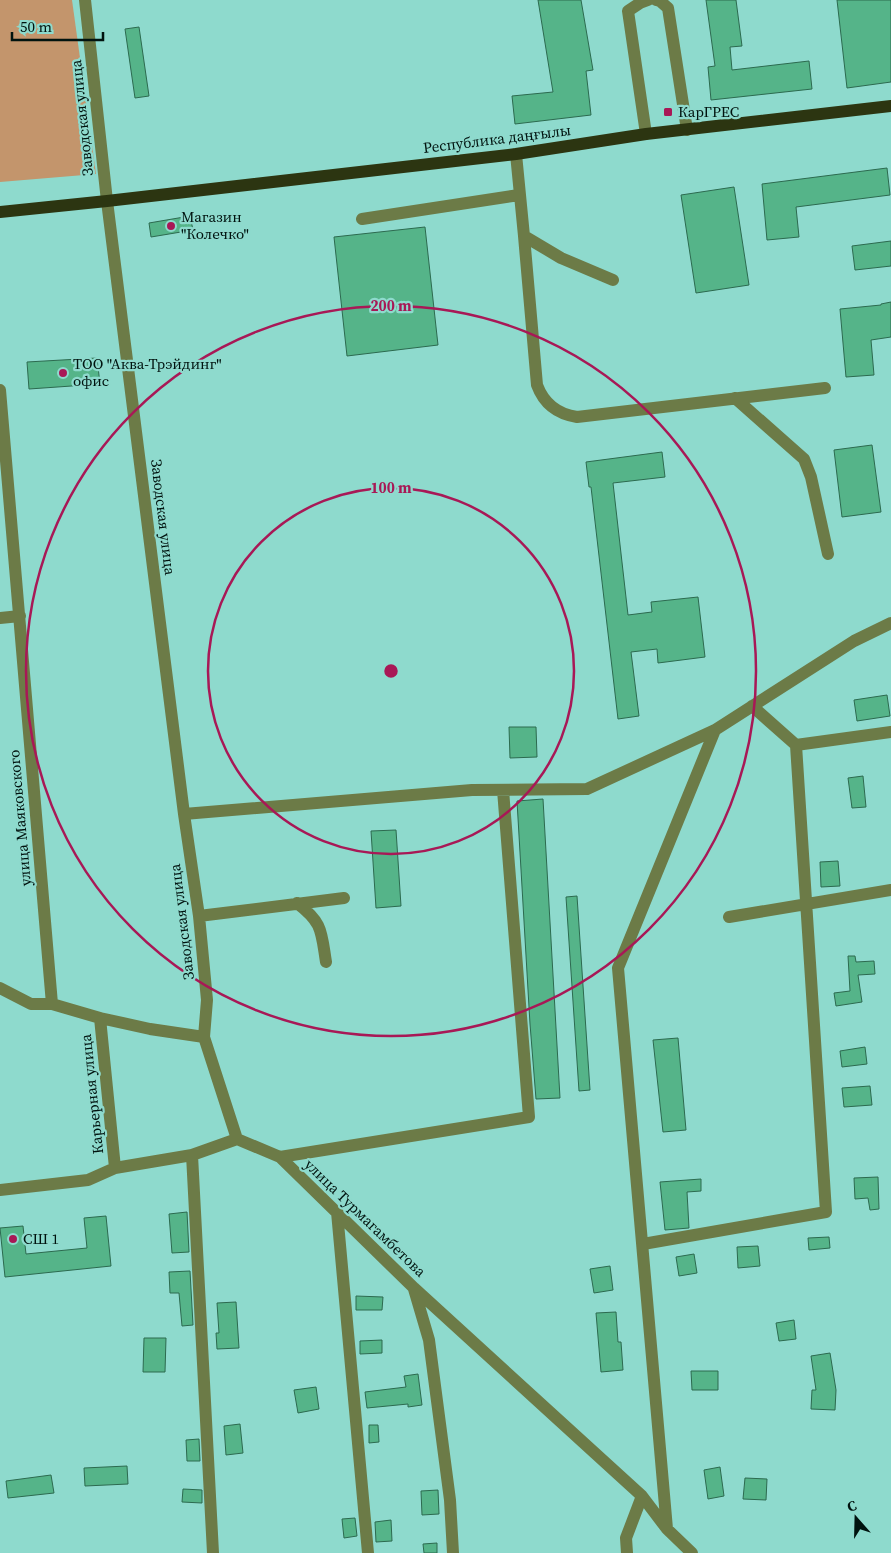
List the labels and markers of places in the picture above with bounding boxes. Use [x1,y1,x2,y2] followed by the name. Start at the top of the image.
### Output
[678,101,739,122] place label: КарГРЕС
[662,106,674,118] marker: КарГРЕС
[181,206,249,244] place label: Магазин "Колечко"
[165,220,177,232] marker: Магазин "Колечко"
[73,353,222,391] place label: ТОО "Аква-Трэйдинг" офис
[57,367,69,379] marker: ТОО "Аква-Трэйдинг" офис
[382,662,400,680] centre of rings
[23,1228,59,1249] place label: СШ 1
[7,1233,19,1245] marker: СШ 1

